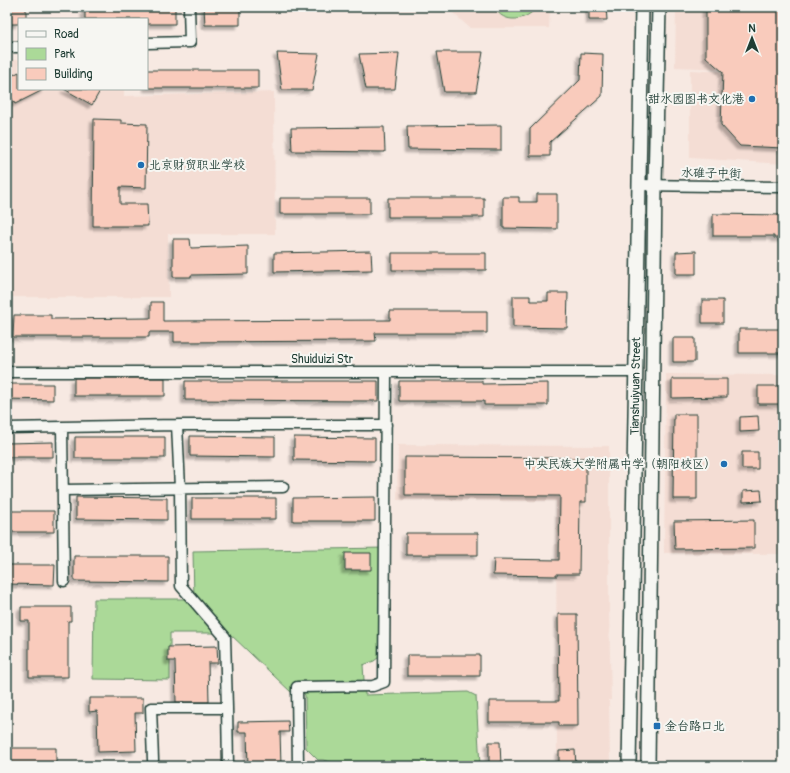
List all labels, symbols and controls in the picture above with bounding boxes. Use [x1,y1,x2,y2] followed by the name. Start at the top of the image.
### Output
[18,18,148,90] legend
[732,18,772,58] north arrow
[748,22,756,35] text: N
[54,27,79,42] text: Road
[54,47,75,62] text: Park
[54,67,93,82] text: Building
[648,92,744,107] place label: 甜水园图书文化港
[747,94,757,104] marker: 甜水园图书文化港
[149,158,245,173] place label: 北京财贸职业学校
[136,160,146,170] marker: 北京财贸职业学校
[681,165,741,182] street label: 水碓子中街
[628,337,644,435] street label: Tianshuiyuan Street
[291,352,354,367] street label: Shuiduizi Str
[524,457,716,472] place label: 中央民族大学附属中学（朝阳校区）
[719,459,729,469] marker: 中央民族大学附属中学（朝阳校区）
[665,719,725,734] place label: 金台路口北
[652,721,662,731] marker: 金台路口北

